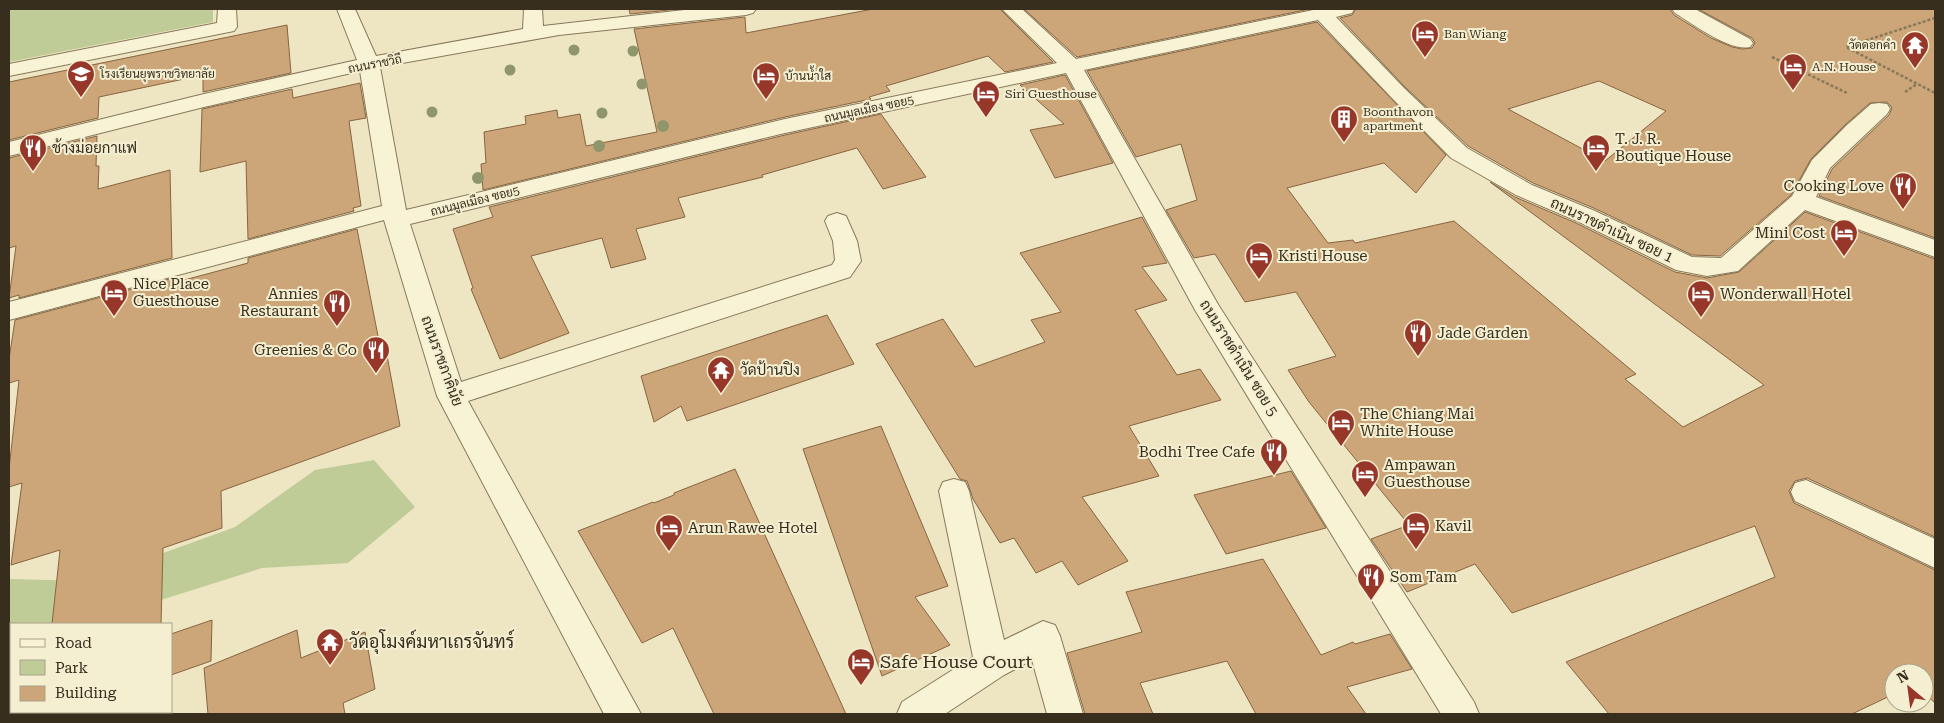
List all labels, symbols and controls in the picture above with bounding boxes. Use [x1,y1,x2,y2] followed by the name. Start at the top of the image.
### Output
[1410,19,1440,58] hotel icon: Ban Wiang
[1444,27,1506,41] place label: Ban Wiang
[1900,30,1930,69] temple icon: วัดดอกคำ
[1849,38,1896,52] place label: วัดดอกคำ
[347,51,403,76] street label: ถนนราชวิถี
[1778,52,1808,91] hotel icon: A.N. House
[66,59,96,98] school or university icon: โรงเรียนยุพราชวิทยาลัย
[1812,60,1876,74] place label: A.N. House
[751,61,781,100] hotel icon: บ้านน้ำใส
[785,65,831,83] place label: บ้านน้ำใส
[99,66,215,83] place label: โรงเรียนยุพราชวิทยาลัย
[971,79,1001,118] hotel icon: Siri Guesthouse
[1005,87,1097,101] place label: Siri Guesthouse
[823,93,916,126] street label: ถนนมูลเมือง ซอย5
[1329,104,1359,143] building icon: Boonthavon apartment
[1363,105,1434,133] place label: Boonthavon apartment
[1615,130,1731,165] place label: T. J. R. Boutique House
[18,133,48,172] restaurant icon: ช้างม่อยกาแฟ
[1581,133,1611,172] hotel icon: T. J. R. Boutique House
[52,138,137,157] place label: ช้างม่อยกาแฟ
[1888,171,1918,210] restaurant icon: Cooking Love
[1784,177,1884,195] place label: Cooking Love
[429,183,521,220] street label: ถนนมูลเมือง ซอย5
[1547,194,1677,266] street label: ถนนราชดำเนิน ซอย 1
[1829,218,1859,257] hotel icon: Mini Cost
[1755,224,1825,242] place label: Mini Cost
[1244,241,1274,280] hotel icon: Kristi House
[1278,247,1367,265] place label: Kristi House
[133,275,219,310] place label: Nice Place Guesthouse
[99,278,129,317] hotel icon: Nice Place Guesthouse
[1686,279,1716,318] hotel icon: Wonderwall Hotel
[240,285,318,320] place label: Annies Restaurant
[1720,285,1851,303] place label: Wonderwall Hotel
[322,288,352,327] restaurant icon: Annies Restaurant
[1196,296,1282,420] street label: ถนนราชดำเนิน ซอย 5
[417,313,467,409] street label: ถนนราชภาคินัย
[1403,318,1433,357] restaurant icon: Jade Garden
[1437,324,1529,342] place label: Jade Garden
[361,335,391,374] restaurant icon: Greenies & Co
[254,341,357,359] place label: Greenies & Co
[706,355,736,394] temple icon: วัดป้านปิง
[740,360,800,379] place label: วัดป้านปิง
[1360,405,1474,440] place label: The Chiang Mai White House
[1326,408,1356,447] hotel icon: The Chiang Mai White House
[1259,437,1289,476] restaurant icon: Bodhi Tree Cafe
[1139,443,1255,461] place label: Bodhi Tree Cafe
[1384,456,1470,491] place label: Ampawan Guesthouse
[1350,459,1380,498] hotel icon: Ampawan Guesthouse
[1401,511,1431,550] hotel icon: Kavil
[654,513,684,552] hotel icon: Arun Rawee Hotel
[1435,517,1472,535] place label: Kavil
[688,519,818,537] place label: Arun Rawee Hotel
[1356,562,1386,601] restaurant icon: Som Tam
[1390,568,1457,586] place label: Som Tam
[10,623,172,713] legend
[315,627,345,666] temple icon: วัดอุโมงค์มหาเถรจันทร์
[349,629,515,654] place label: วัดอุโมงค์มหาเถรจันทร์
[55,634,92,652] text: Road
[846,647,876,686] hotel icon: Safe House Court
[880,651,1032,672] place label: Safe House Court
[55,659,89,677] text: Park
[1884,663,1934,713] north arrow
[1894,667,1911,686] text: N
[55,684,117,702] text: Building

